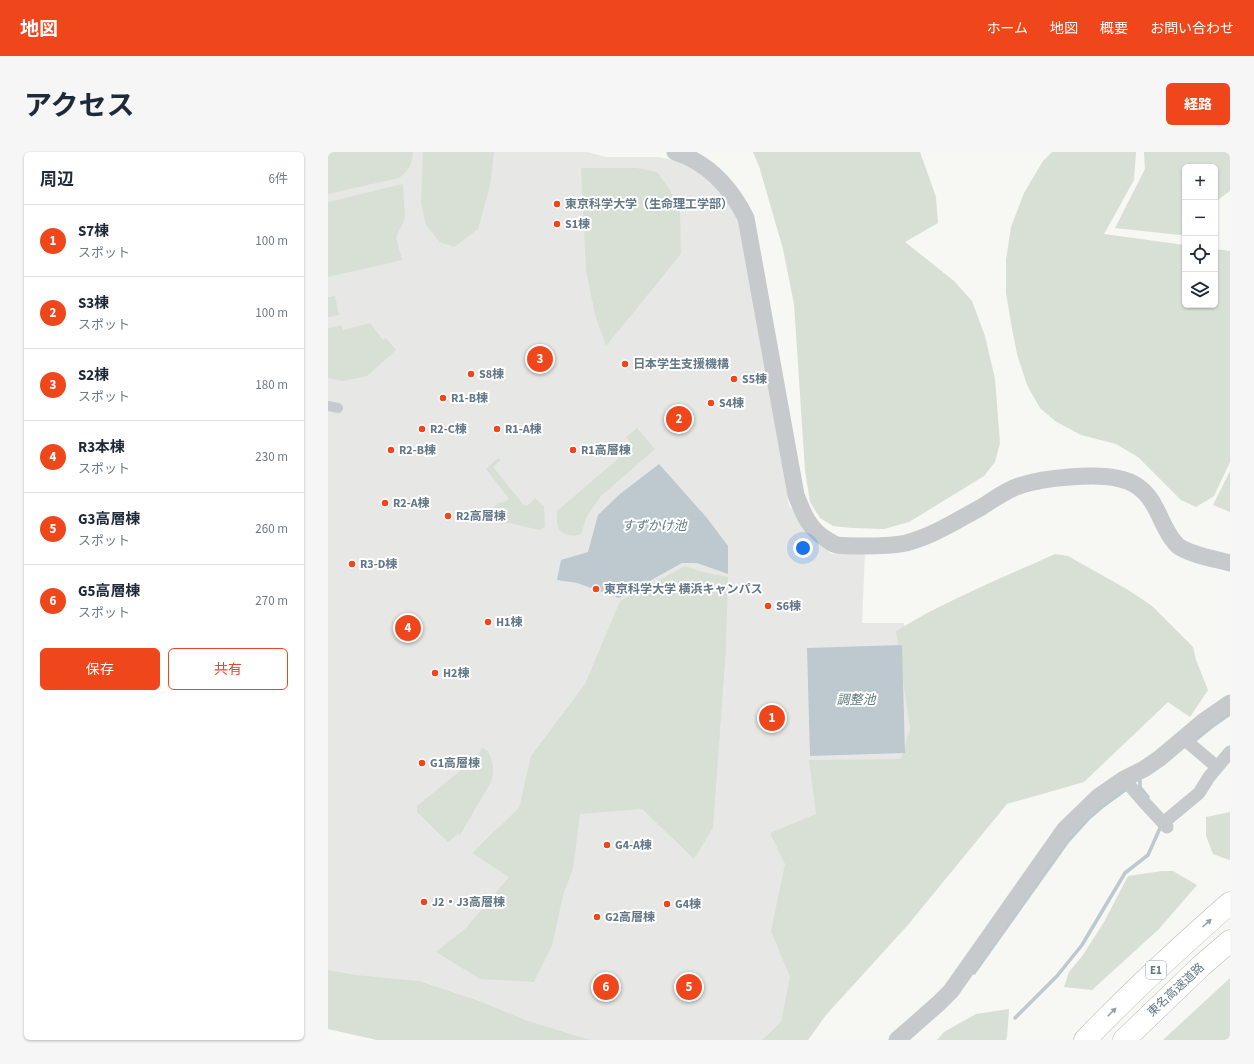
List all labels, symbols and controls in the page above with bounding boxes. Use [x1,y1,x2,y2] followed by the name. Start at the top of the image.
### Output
[20,16,58,43] text: 地図
[986,19,1028,39] text: ホーム
[1050,19,1078,39] text: 地図
[1100,19,1128,39] text: 概要
[1150,19,1234,39] text: お問い合わせ
[1166,83,1230,125] button: 経路
[24,86,135,126] text: アクセス
[1182,164,1218,308] map controls
[1182,164,1218,200] button: +
[40,168,74,192] text: 周辺
[269,170,288,188] text: 6件
[565,196,733,213] place label: 東京科学大学（生命理工学部）
[552,199,562,209] marker: 東京科学大学（生命理工学部）
[1182,200,1218,236] button: −
[565,216,590,233] place label: S1棟
[552,219,562,229] marker: S1棟
[78,221,109,242] text: S7棟
[50,232,56,250] text: 1
[255,232,288,250] text: 100 m
[1182,236,1218,272] button: locate
[78,244,130,262] text: スポット
[1182,272,1218,308] button: layers
[78,293,109,314] text: S3棟
[50,304,56,322] text: 2
[255,304,288,322] text: 100 m
[78,316,130,334] text: スポット
[527,344,553,374] pin: 3
[633,356,729,373] place label: 日本学生支援機構
[620,359,630,369] marker: 日本学生支援機構
[78,365,109,386] text: S2棟
[479,366,504,383] place label: S8棟
[466,369,476,379] marker: S8棟
[742,371,767,388] place label: S5棟
[729,374,739,384] marker: S5棟
[50,376,56,394] text: 3
[255,376,288,394] text: 180 m
[78,388,130,406] text: スポット
[451,390,488,407] place label: R1-B棟
[438,393,448,403] marker: R1-B棟
[719,395,744,412] place label: S4棟
[706,398,716,408] marker: S4棟
[666,404,692,434] pin: 2
[430,421,467,438] place label: R2-C棟
[505,421,542,438] place label: R1-A棟
[417,424,427,434] marker: R2-C棟
[492,424,502,434] marker: R1-A棟
[78,437,125,458] text: R3本棟
[399,442,436,459] place label: R2-B棟
[581,442,631,459] place label: R1高層棟
[386,445,396,455] marker: R2-B棟
[568,445,578,455] marker: R1高層棟
[50,448,56,466] text: 4
[255,448,288,466] text: 230 m
[78,460,130,478] text: スポット
[393,495,430,512] place label: R2-A棟
[380,498,390,508] marker: R2-A棟
[456,508,506,525] place label: R2高層棟
[78,509,141,530] text: G3高層棟
[443,511,453,521] marker: R2高層棟
[621,517,688,535] water label: すずかけ池
[50,520,56,538] text: 5
[255,520,288,538] text: 260 m
[78,532,130,550] text: スポット
[793,538,813,558] your location
[360,556,397,573] place label: R3-D棟
[347,559,357,569] marker: R3-D棟
[78,581,141,602] text: G5高層棟
[604,581,762,598] place label: 東京科学大学 横浜キャンパス
[591,584,601,594] marker: 東京科学大学 横浜キャンパス
[50,592,56,610] text: 6
[255,592,288,610] text: 270 m
[776,598,801,615] place label: S6棟
[763,601,773,611] marker: S6棟
[78,604,130,622] text: スポット
[395,613,421,643] pin: 4
[496,614,522,631] place label: H1棟
[483,617,493,627] marker: H1棟
[40,648,160,690] button: 保存
[168,648,288,690] button: 共有
[443,665,469,682] place label: H2棟
[430,668,440,678] marker: H2棟
[836,691,877,709] water label: 調整池
[759,703,785,733] pin: 1
[430,755,480,772] place label: G1高層棟
[417,758,427,768] marker: G1高層棟
[615,837,652,854] place label: G4-A棟
[602,840,612,850] marker: G4-A棟
[432,894,505,911] place label: J2・J3高層棟
[675,896,701,913] place label: G4棟
[419,897,429,907] marker: J2・J3高層棟
[662,899,672,909] marker: G4棟
[605,909,655,926] place label: G2高層棟
[592,912,602,922] marker: G2高層棟
[1202,919,1212,928] one-way arrow
[1144,959,1208,1021] street label: 東名高速道路
[1146,961,1166,979] road number: E1
[593,972,619,1002] pin: 6
[676,972,702,1002] pin: 5
[1107,1007,1117,1017] one-way arrow

